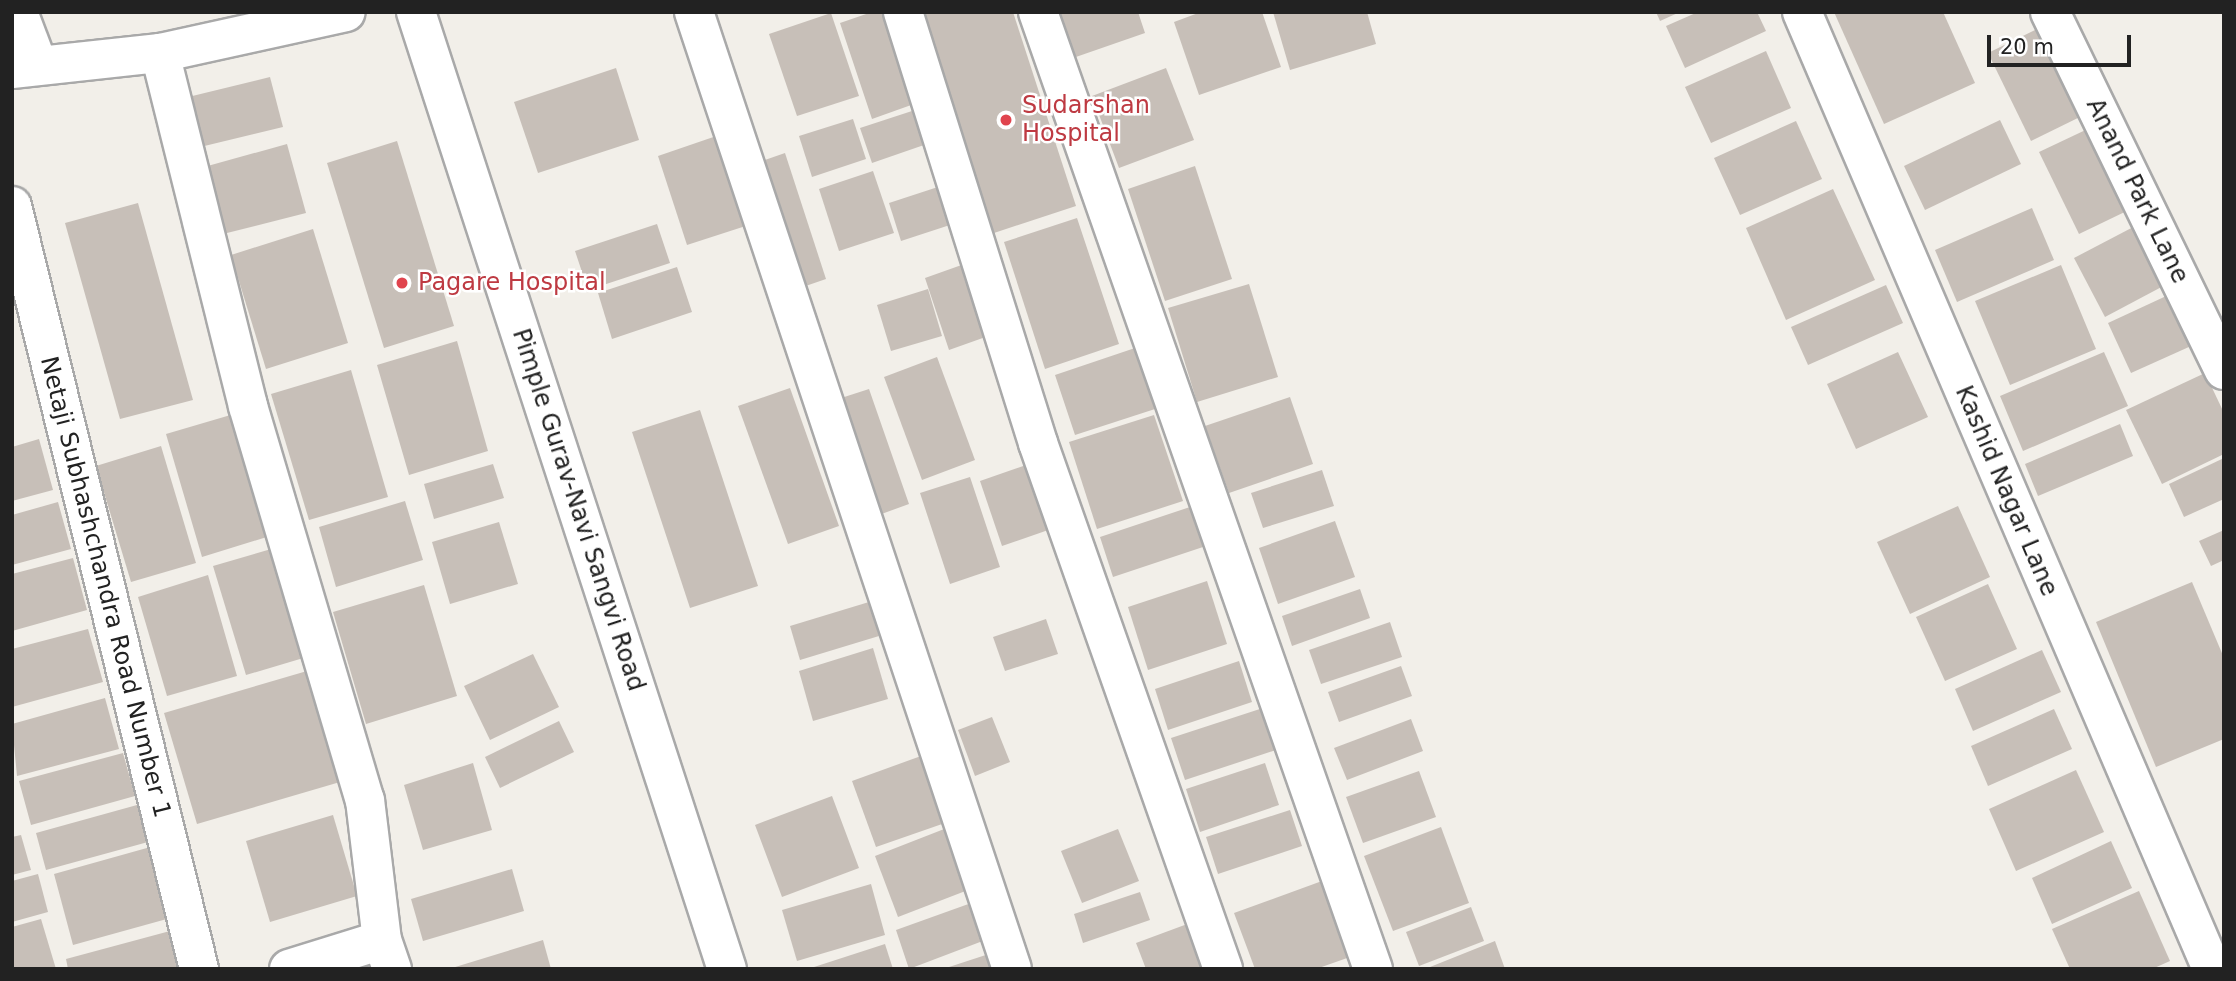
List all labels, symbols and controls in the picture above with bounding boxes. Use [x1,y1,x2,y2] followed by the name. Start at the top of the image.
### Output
[1991,21,2134,65] scale bar
[2000,35,2054,59] text: 20 m
[1022,92,1150,148] place label: Sudarshan Hospital
[2080,94,2194,288] street label: Anand Park Lane
[996,110,1016,130] marker: Sudarshan Hospital
[418,269,606,297] place label: Pagare Hospital
[392,273,412,293] marker: Pagare Hospital
[506,325,650,695] street label: Pimple Gurav-Navi Sangvi Road
[34,354,176,820] street label: Netaji Subhashchandra Road Number 1
[1949,382,2063,600] street label: Kashid Nagar Lane

